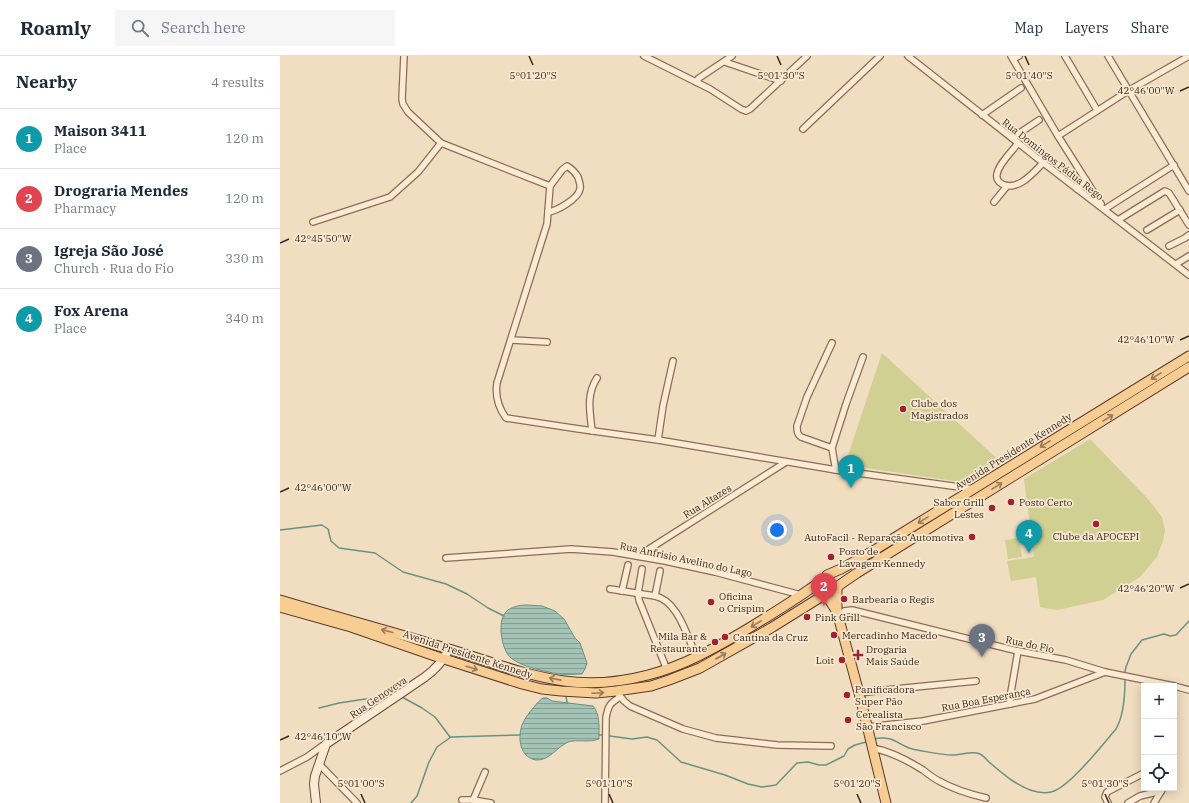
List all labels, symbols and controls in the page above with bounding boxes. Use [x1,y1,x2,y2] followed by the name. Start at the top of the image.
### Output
[115,10,395,46] search box
[20,16,91,40] text: Roamly
[129,17,151,39] icon: search
[161,18,246,37] text: Search here
[1015,19,1043,37] text: Map
[1065,19,1109,37] text: Layers
[1131,19,1169,37] text: Share
[509,69,557,82] text: 5°01'20"S
[757,69,805,82] text: 5°01'30"S
[1005,69,1053,82] text: 5°01'40"S
[16,71,77,93] text: Nearby
[211,74,264,91] text: 4 results
[1117,84,1175,97] text: 42°46'00"W
[999,116,1106,203] street label: Rua Domingos Pádua Rego
[54,121,147,140] text: Maison 3411
[25,130,33,147] text: 1
[225,130,264,147] text: 120 m
[54,140,87,157] text: Place
[54,181,188,200] text: Drograria Mendes
[25,190,33,207] text: 2
[225,190,264,207] text: 120 m
[54,200,116,217] text: Pharmacy
[294,232,352,245] text: 42°45'50"W
[54,241,164,260] text: Igreja São José
[25,250,33,267] text: 3
[225,250,264,267] text: 330 m
[54,260,174,277] text: Church · Rua do Fio
[54,301,128,320] text: Fox Arena
[25,310,33,327] text: 4
[225,310,264,327] text: 340 m
[54,320,87,337] text: Place
[1117,333,1175,346] text: 42°46'10"W
[1151,372,1162,380] one-way arrow
[911,397,969,422] place label: Clube dos Magistrados
[898,404,908,414] marker: Clube dos Magistrados
[952,410,1075,493] street label: Avenida Presidente Kennedy
[1102,413,1114,421] one-way arrow
[1039,441,1051,449] one-way arrow
[838,455,864,488] pin: 1
[294,481,352,494] text: 42°46'00"W
[681,481,734,521] street label: Rua Altazes
[991,482,1002,490] one-way arrow
[934,496,984,521] place label: Sabor Grill Lestes
[1019,496,1073,509] place label: Posto Certo
[1006,497,1016,507] marker: Posto Certo
[987,503,997,513] marker: Sabor Grill Lestes
[918,516,929,524] one-way arrow
[1091,519,1101,529] marker: Clube da APOCEPI
[767,520,787,540] your location
[1016,520,1042,553] pin: 4
[1053,530,1139,543] place label: Clube da APOCEPI
[804,531,965,544] place label: AutoFacil - Reparação Automotiva
[967,532,977,542] marker: AutoFacil - Reparação Automotiva
[619,539,754,580] street label: Rua Anfrisio Avelino do Lago
[839,545,926,570] place label: Posto de Lavagem Kennedy
[826,552,836,562] marker: Posto de Lavagem Kennedy
[811,573,837,606] pin: 2
[1117,582,1175,595] text: 42°46'20"W
[719,590,765,615] place label: Oficina o Crispim
[852,593,934,606] place label: Barbearia o Regis
[839,594,849,604] marker: Barbearia o Regis
[706,597,716,607] marker: Oficina o Crispim
[815,611,860,624] place label: Pink Grill
[802,612,812,622] marker: Pink Grill
[750,620,762,628] one-way arrow
[969,624,995,657] pin: 3
[381,627,394,635] one-way arrow
[401,627,535,682] street label: Avenida Presidente Kennedy
[842,629,938,642] place label: Mercadinho Macedo
[650,630,707,655] place label: Mila Bar & Restaurante
[829,630,839,640] marker: Mercadinho Macedo
[733,631,808,644] place label: Cantina da Cruz
[720,632,730,642] marker: Cantina da Cruz
[1004,633,1056,656] street label: Rua do Fio
[710,637,720,647] marker: Mila Bar & Restaurante
[866,643,919,668] place label: Drogaria Mais Saúde
[853,650,863,660] marker: Drogaria Mais Saúde
[715,651,727,659] one-way arrow
[816,654,834,667] place label: Loit
[837,655,847,665] marker: Loit
[465,665,478,672] one-way arrow
[347,673,410,721] street label: Rua Genoveva
[549,675,562,683] one-way arrow
[855,683,915,708] place label: Panificadora Super Pão
[1141,683,1177,791] map controls
[1141,683,1177,719] button: +
[940,684,1032,715] street label: Rua Boa Esperança
[591,689,604,696] one-way arrow
[842,690,852,700] marker: Panificadora Super Pão
[856,708,922,733] place label: Cerealista São Francisco
[843,715,853,725] marker: Cerealista São Francisco
[1141,719,1177,755] button: −
[294,730,352,743] text: 42°46'10"W
[1141,755,1177,791] button: locate
[337,777,385,790] text: 5°01'00"S
[585,777,633,790] text: 5°01'10"S
[833,777,881,790] text: 5°01'20"S
[1081,777,1129,790] text: 5°01'30"S

